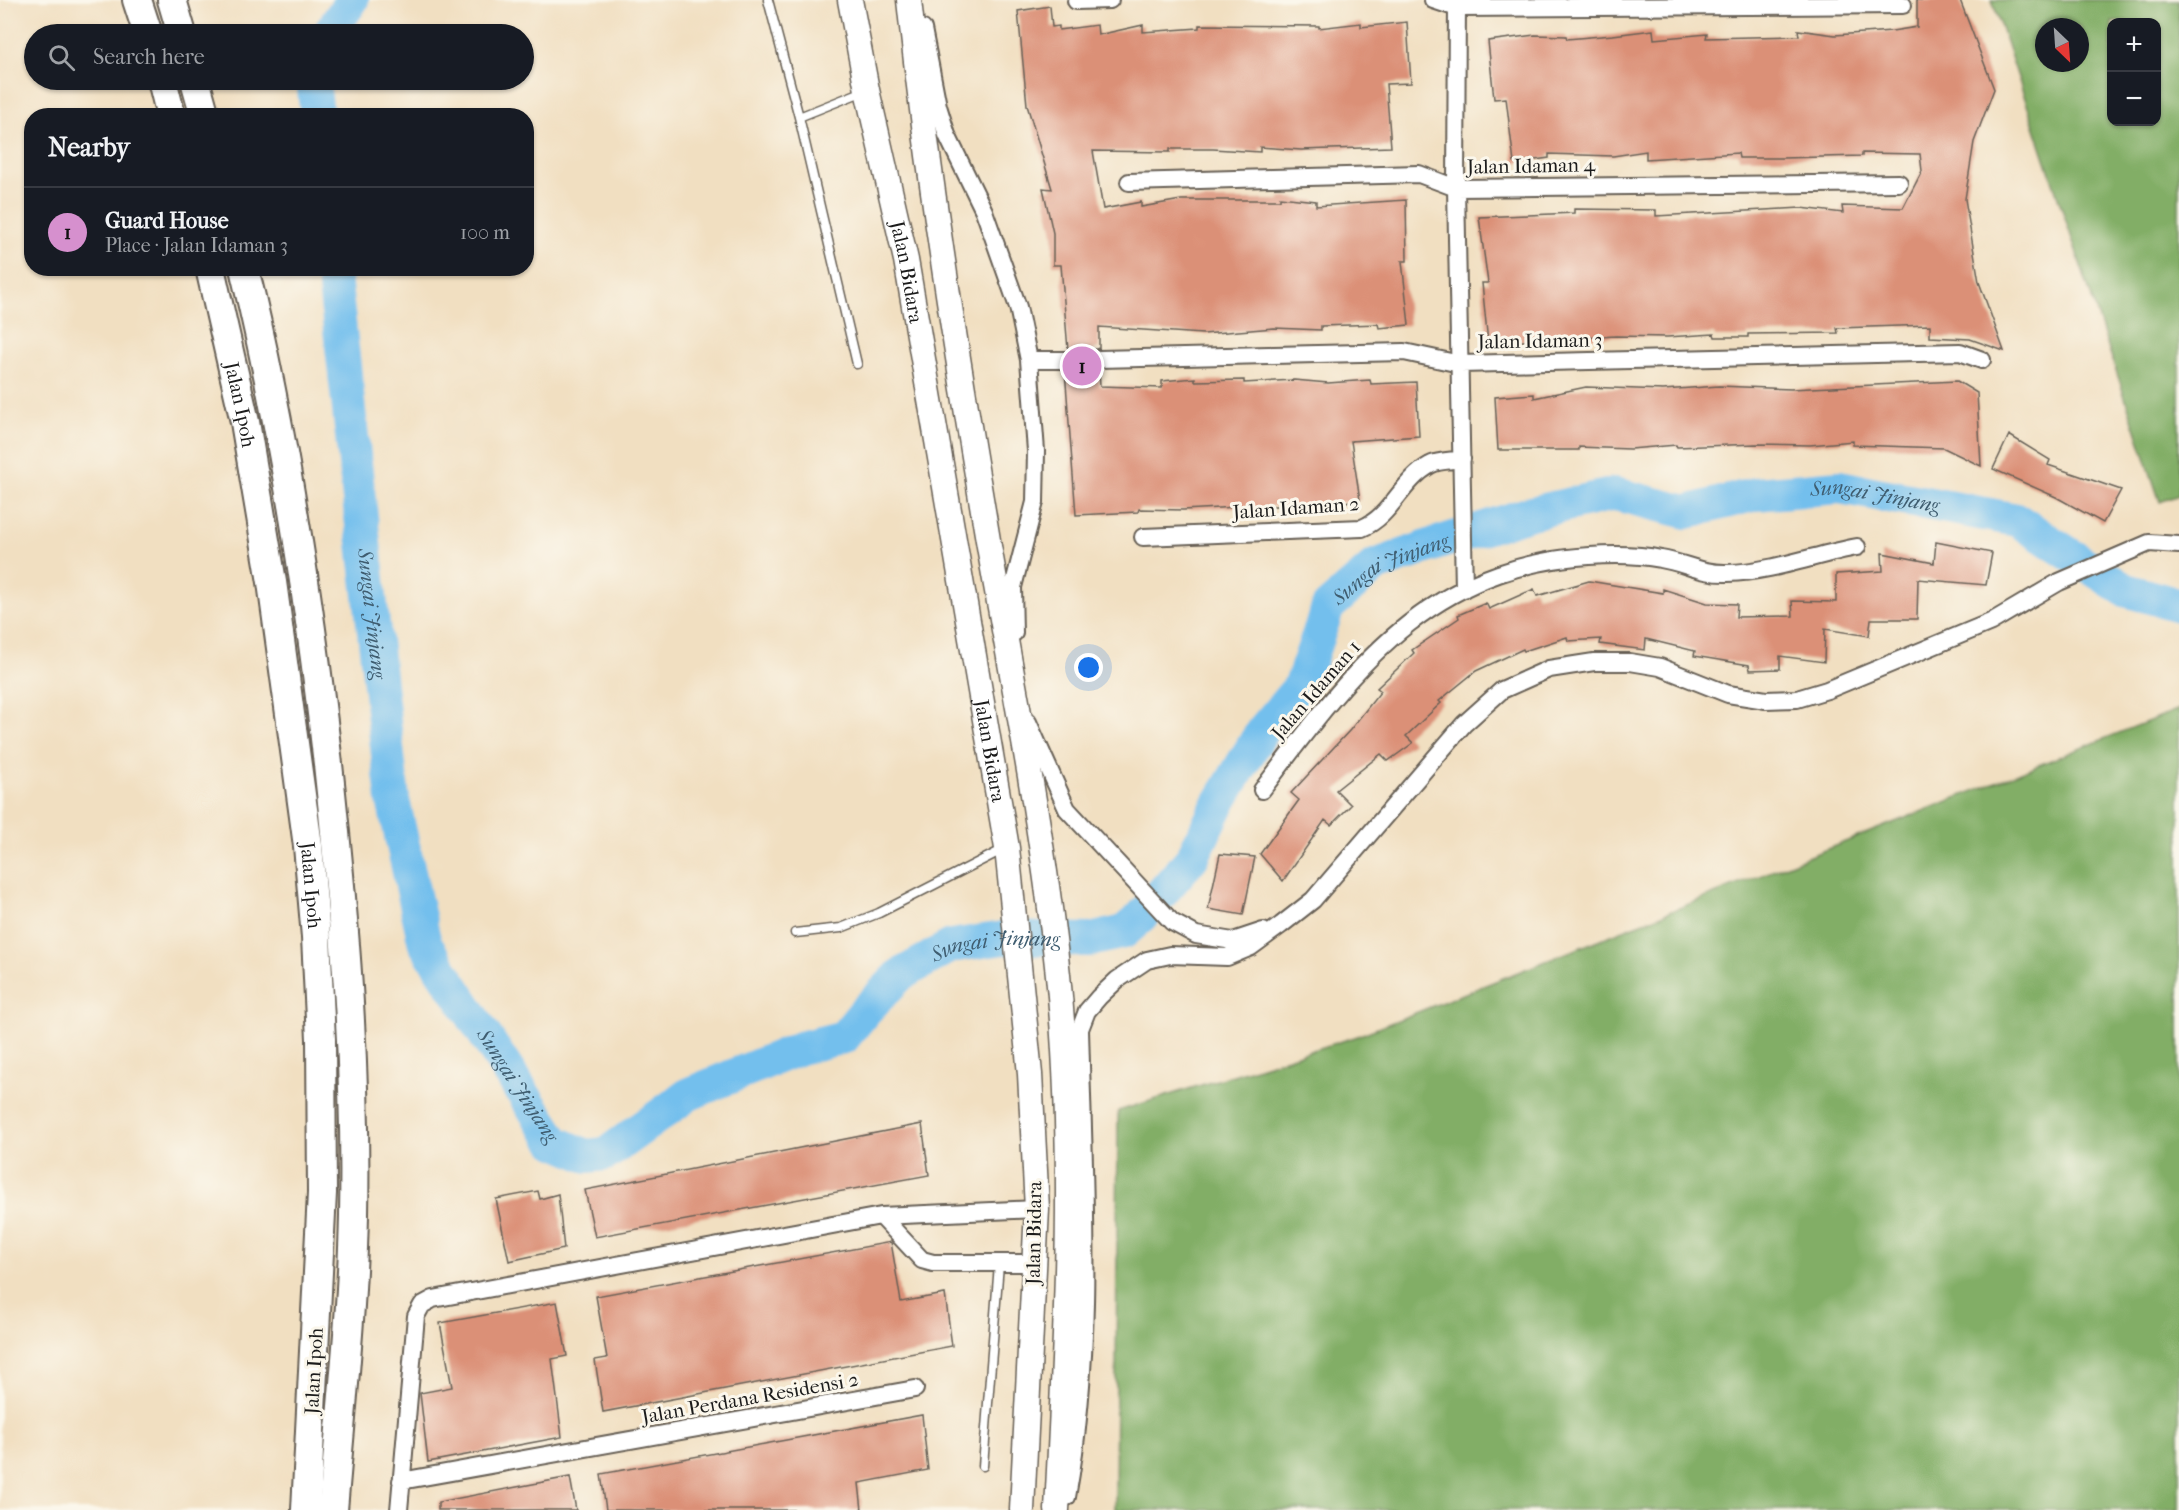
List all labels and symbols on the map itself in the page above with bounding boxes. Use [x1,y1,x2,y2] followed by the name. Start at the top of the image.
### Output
[2035,18,2089,72] north arrow
[1465,153,1597,179] street label: Jalan Idaman 4
[885,217,928,326] street label: Jalan Bidara
[1475,328,1603,354] street label: Jalan Idaman 3
[1062,344,1102,388] pin: 1
[220,358,261,450] street label: Jalan Ipoh
[1808,475,1943,518] water label: Sungai Jinjang
[1230,492,1360,524] street label: Jalan Idaman 2
[1326,528,1453,611] water label: Sungai Jinjang
[353,546,391,681] water label: Sungai Jinjang
[1265,636,1365,746] street label: Jalan Idaman 1
[1074,653,1103,682] your location
[970,696,1011,805] street label: Jalan Bidara
[296,838,327,930] street label: Jalan Ipoh
[925,925,1061,968] water label: Sungai Jinjang
[471,1023,564,1148] water label: Sungai Jinjang
[1022,1180,1046,1287] street label: Jalan Bidara
[300,1326,328,1417] street label: Jalan Ipoh
[638,1368,860,1429] street label: Jalan Perdana Residensi 2

